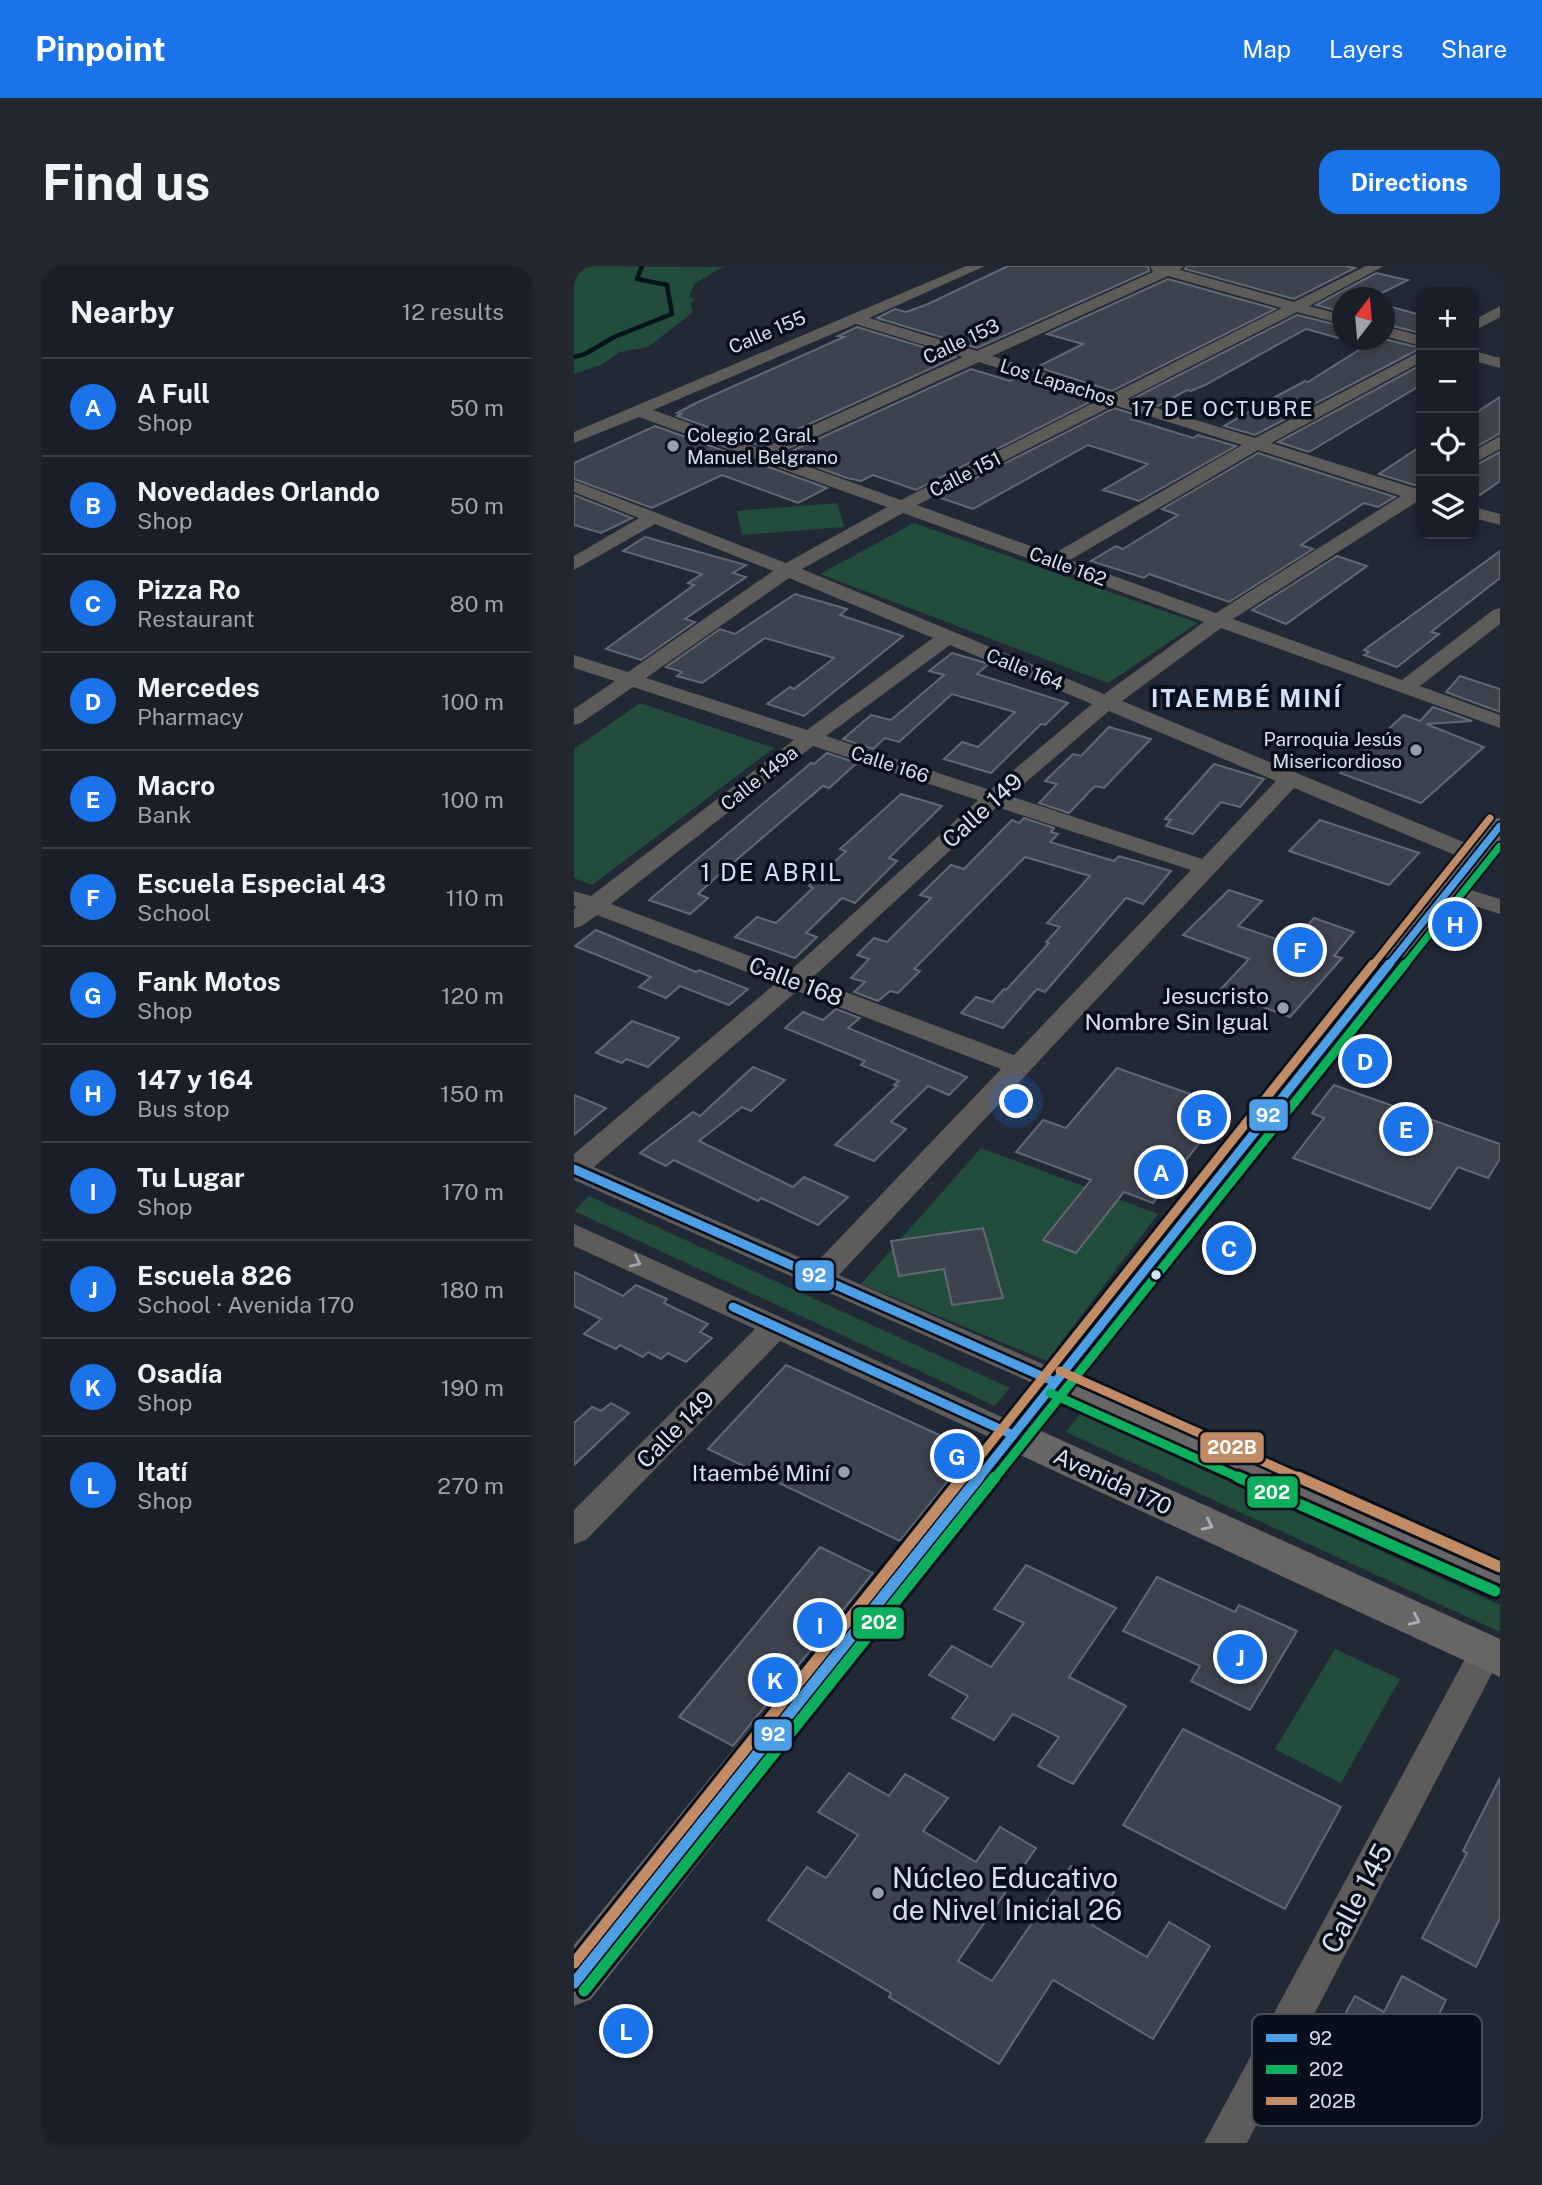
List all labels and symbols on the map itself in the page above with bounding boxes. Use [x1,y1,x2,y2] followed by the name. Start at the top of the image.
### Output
[1332,287,1395,350] north arrow
[725,306,809,358] street label: Calle 155
[919,314,1003,368] street label: Calle 153
[998,354,1118,410] street label: Los Lapachos
[1131,396,1315,421] district label: 17 DE OCTUBRE
[687,424,838,468] place label: Colegio 2 Gral. Manuel Belgrano
[665,438,681,454] marker: Colegio 2 Gral. Manuel Belgrano
[926,447,1004,501] street label: Calle 151
[1026,542,1110,590] street label: Calle 162
[983,644,1067,694] street label: Calle 164
[1151,684,1343,712] district label: ITAEMBÉ MINÍ
[1263,728,1402,772] place label: Parroquia Jesús Misericordioso
[716,741,802,815] street label: Calle 149a
[848,741,932,787] street label: Calle 166
[1408,742,1424,758] marker: Parroquia Jesús Misericordioso
[937,767,1027,853] street label: Calle 149
[700,858,844,886] district label: 1 DE ABRIL
[1432,898,1478,950] pin: H
[1277,924,1323,976] pin: F
[745,951,847,1011] street label: Calle 168
[1084,982,1269,1035] place label: Jesucristo Nombre Sin Igual
[1275,1000,1291,1016] marker: Jesucristo Nombre Sin Igual
[1342,1035,1388,1087] pin: D
[999,1084,1033,1118] your location
[1181,1091,1227,1143] pin: B
[1248,1098,1289,1132] line badge: 92
[1383,1103,1429,1155] pin: E
[1256,1104,1280,1126] text: 92
[1138,1146,1184,1198] pin: A
[1206,1222,1252,1274] pin: C
[629,1254,641,1268] one-way arrow
[794,1259,835,1292] line badge: 92
[802,1264,826,1286] text: 92
[1149,1268,1163,1282] unlabelled marker
[631,1385,719,1473] street label: Calle 149
[934,1430,980,1482] pin: G
[1199,1431,1265,1464] line badge: 202B
[1207,1436,1257,1458] text: 202B
[1050,1442,1176,1520] street label: Avenida 170
[692,1459,830,1486] place label: Itaembé Miní
[836,1464,852,1480] marker: Itaembé Miní
[1246,1475,1299,1509] line badge: 202
[1254,1481,1290,1503] text: 202
[1201,1517,1213,1531] one-way arrow
[797,1599,843,1651] pin: I
[852,1606,905,1640] line badge: 202
[861,1611,897,1633] text: 202
[1408,1611,1420,1625] one-way arrow
[1217,1631,1263,1683] pin: J
[752,1654,798,1706] pin: K
[753,1718,793,1752] line badge: 92
[761,1723,785,1745] text: 92
[1313,1837,1399,1959] street label: Calle 145
[892,1861,1122,1926] place label: Núcleo Educativo de Nivel Inicial 26
[870,1885,886,1901] marker: Núcleo Educativo de Nivel Inicial 26
[603,2005,649,2057] pin: L
[1252,2014,1482,2126] legend
[1309,2027,1332,2049] text: 92
[1309,2058,1343,2080] text: 202
[1309,2090,1356,2112] text: 202B

